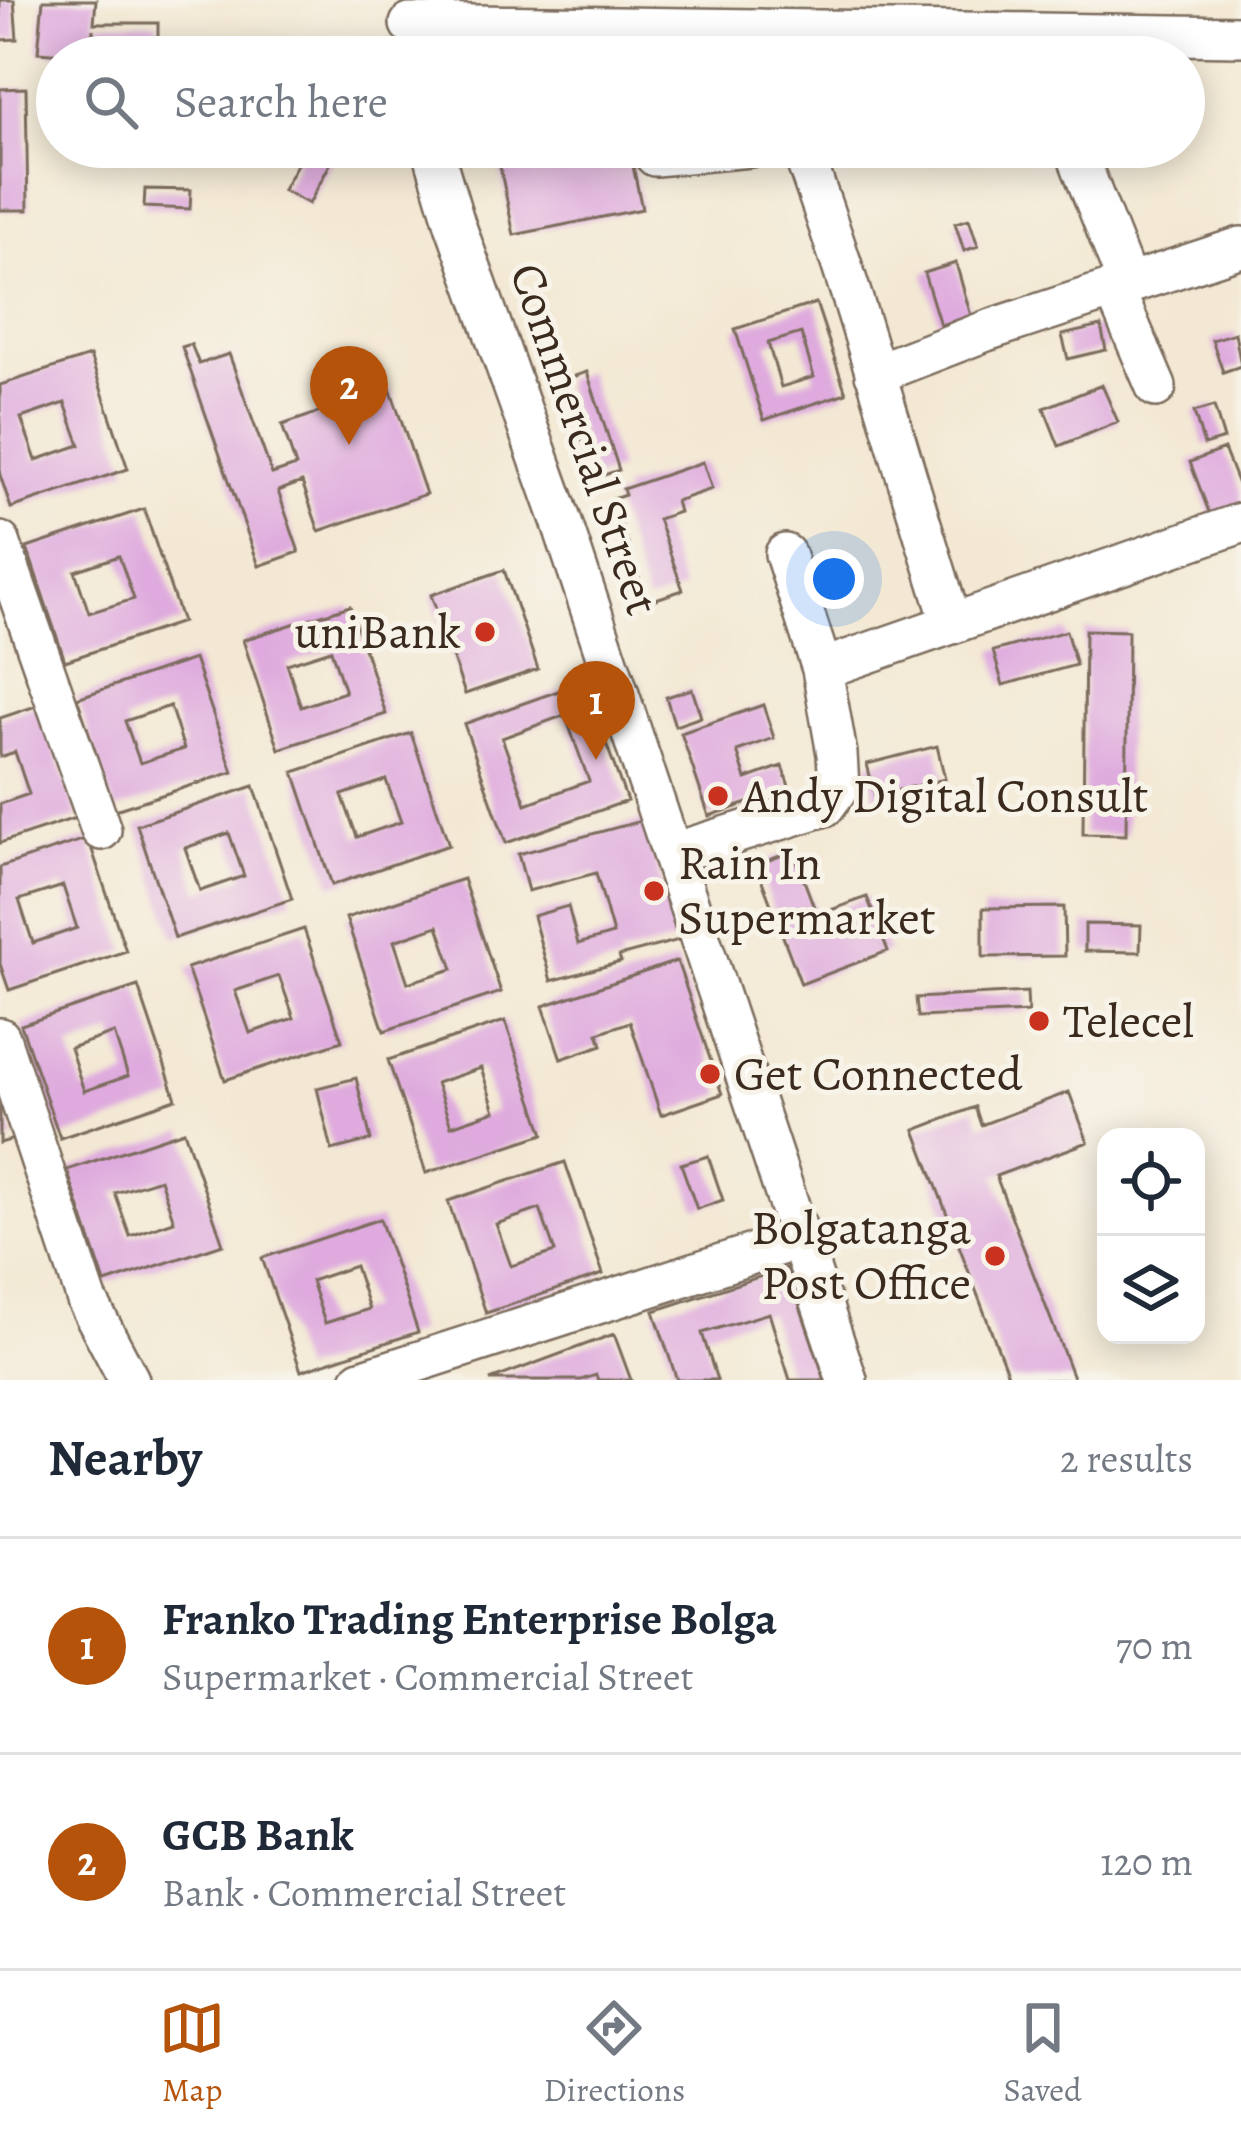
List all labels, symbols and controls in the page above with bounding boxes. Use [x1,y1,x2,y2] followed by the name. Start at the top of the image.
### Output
[36,36,1205,168] search box
[78,69,144,135] icon: search
[174,71,388,133] text: Search here
[494,254,676,624] street label: Commercial Street
[310,346,388,445] pin: 2
[804,549,864,609] your location
[294,599,461,665] place label: uniBank
[472,619,498,645] marker: uniBank
[557,661,635,760] pin: 1
[741,763,1148,829] place label: Andy Digital Consult
[705,783,731,809] marker: Andy Digital Consult
[678,830,936,951] place label: Rain In Supermarket
[641,878,667,904] marker: Rain In Supermarket
[1063,988,1194,1054] place label: Telecel
[1026,1008,1052,1034] marker: Telecel
[734,1041,1023,1107] place label: Get Connected
[697,1061,723,1087] marker: Get Connected
[1097,1128,1205,1344] map controls
[1097,1128,1205,1236] button: locate
[751,1195,972,1316] place label: Bolgatanga Post Office
[1097,1236,1205,1344] button: layers
[982,1243,1008,1269] marker: Bolgatanga Post Office
[48,1423,202,1493] text: Nearby
[1060,1432,1193,1485] text: 2 results
[162,1588,777,1650] text: Franko Trading Enterprise Bolga
[80,1619,94,1672] text: 1
[1116,1619,1193,1672] text: 70 m
[162,1650,693,1703] text: Supermarket · Commercial Street
[162,1804,354,1866] text: GCB Bank
[78,1835,96,1888] text: 2
[1100,1835,1193,1888] text: 120 m
[162,1866,566,1919] text: Bank · Commercial Street
[159,1995,225,2112] tab: Map
[544,1995,685,2112] tab: Directions
[1004,1995,1082,2112] tab: Saved

